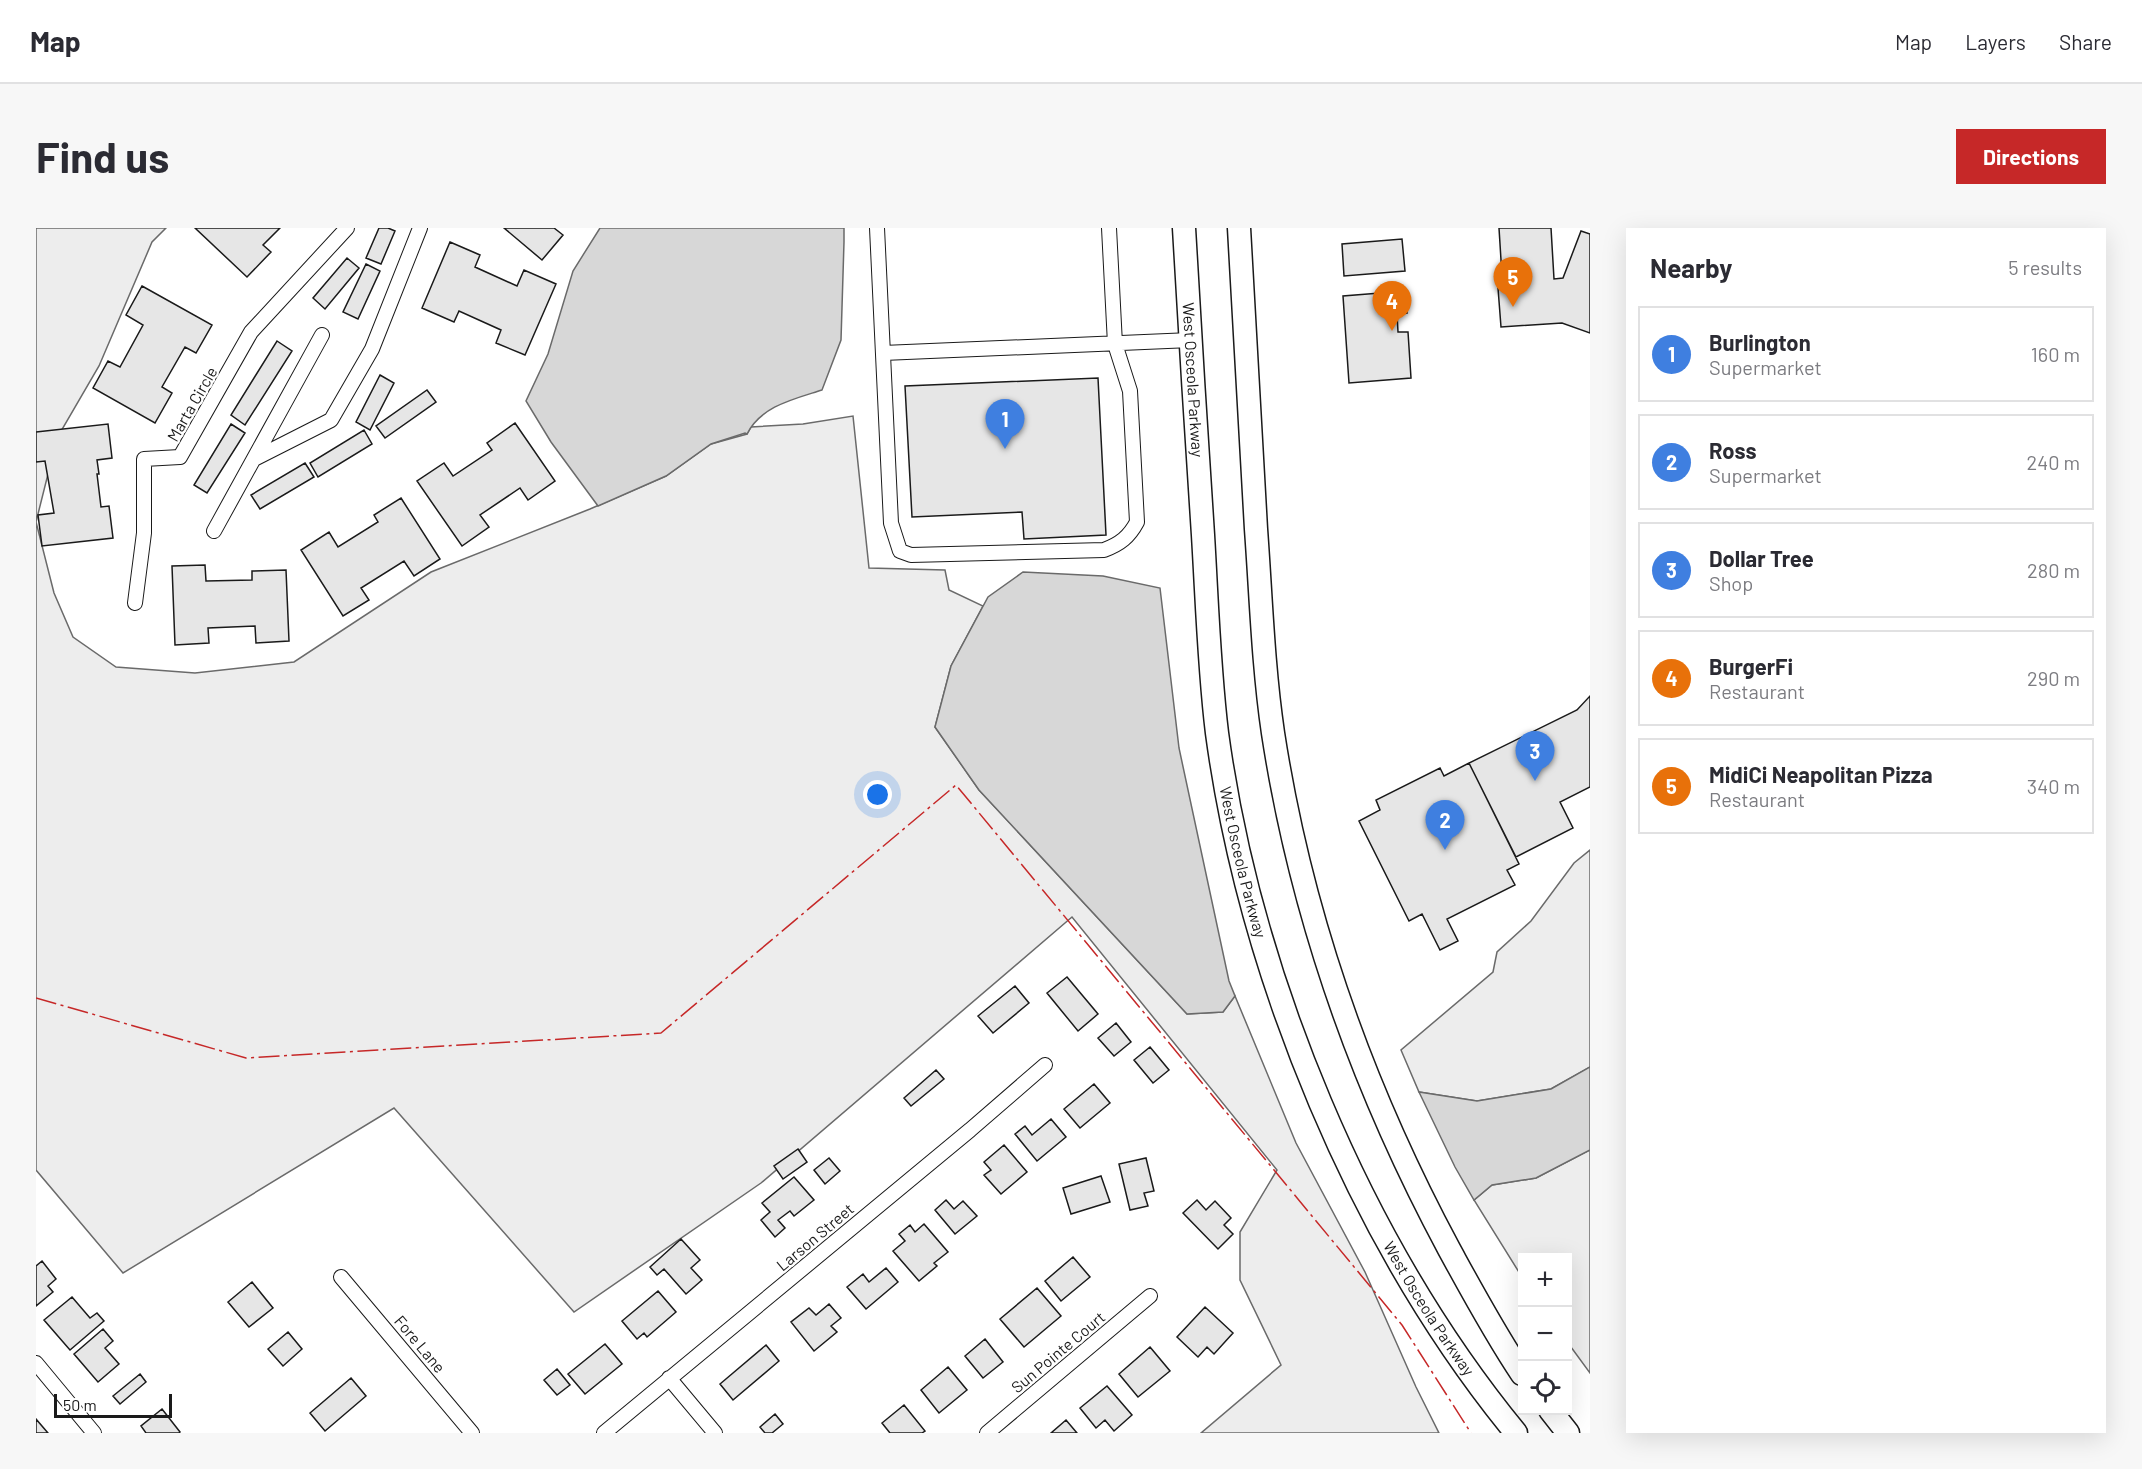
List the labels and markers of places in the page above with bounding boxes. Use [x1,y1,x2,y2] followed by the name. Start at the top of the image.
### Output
[1494,257,1532,307] pin: 5
[1372,282,1412,331] pin: 4
[986,400,1024,449] pin: 1
[1516,732,1554,781] pin: 3
[1426,800,1464,850] pin: 2

